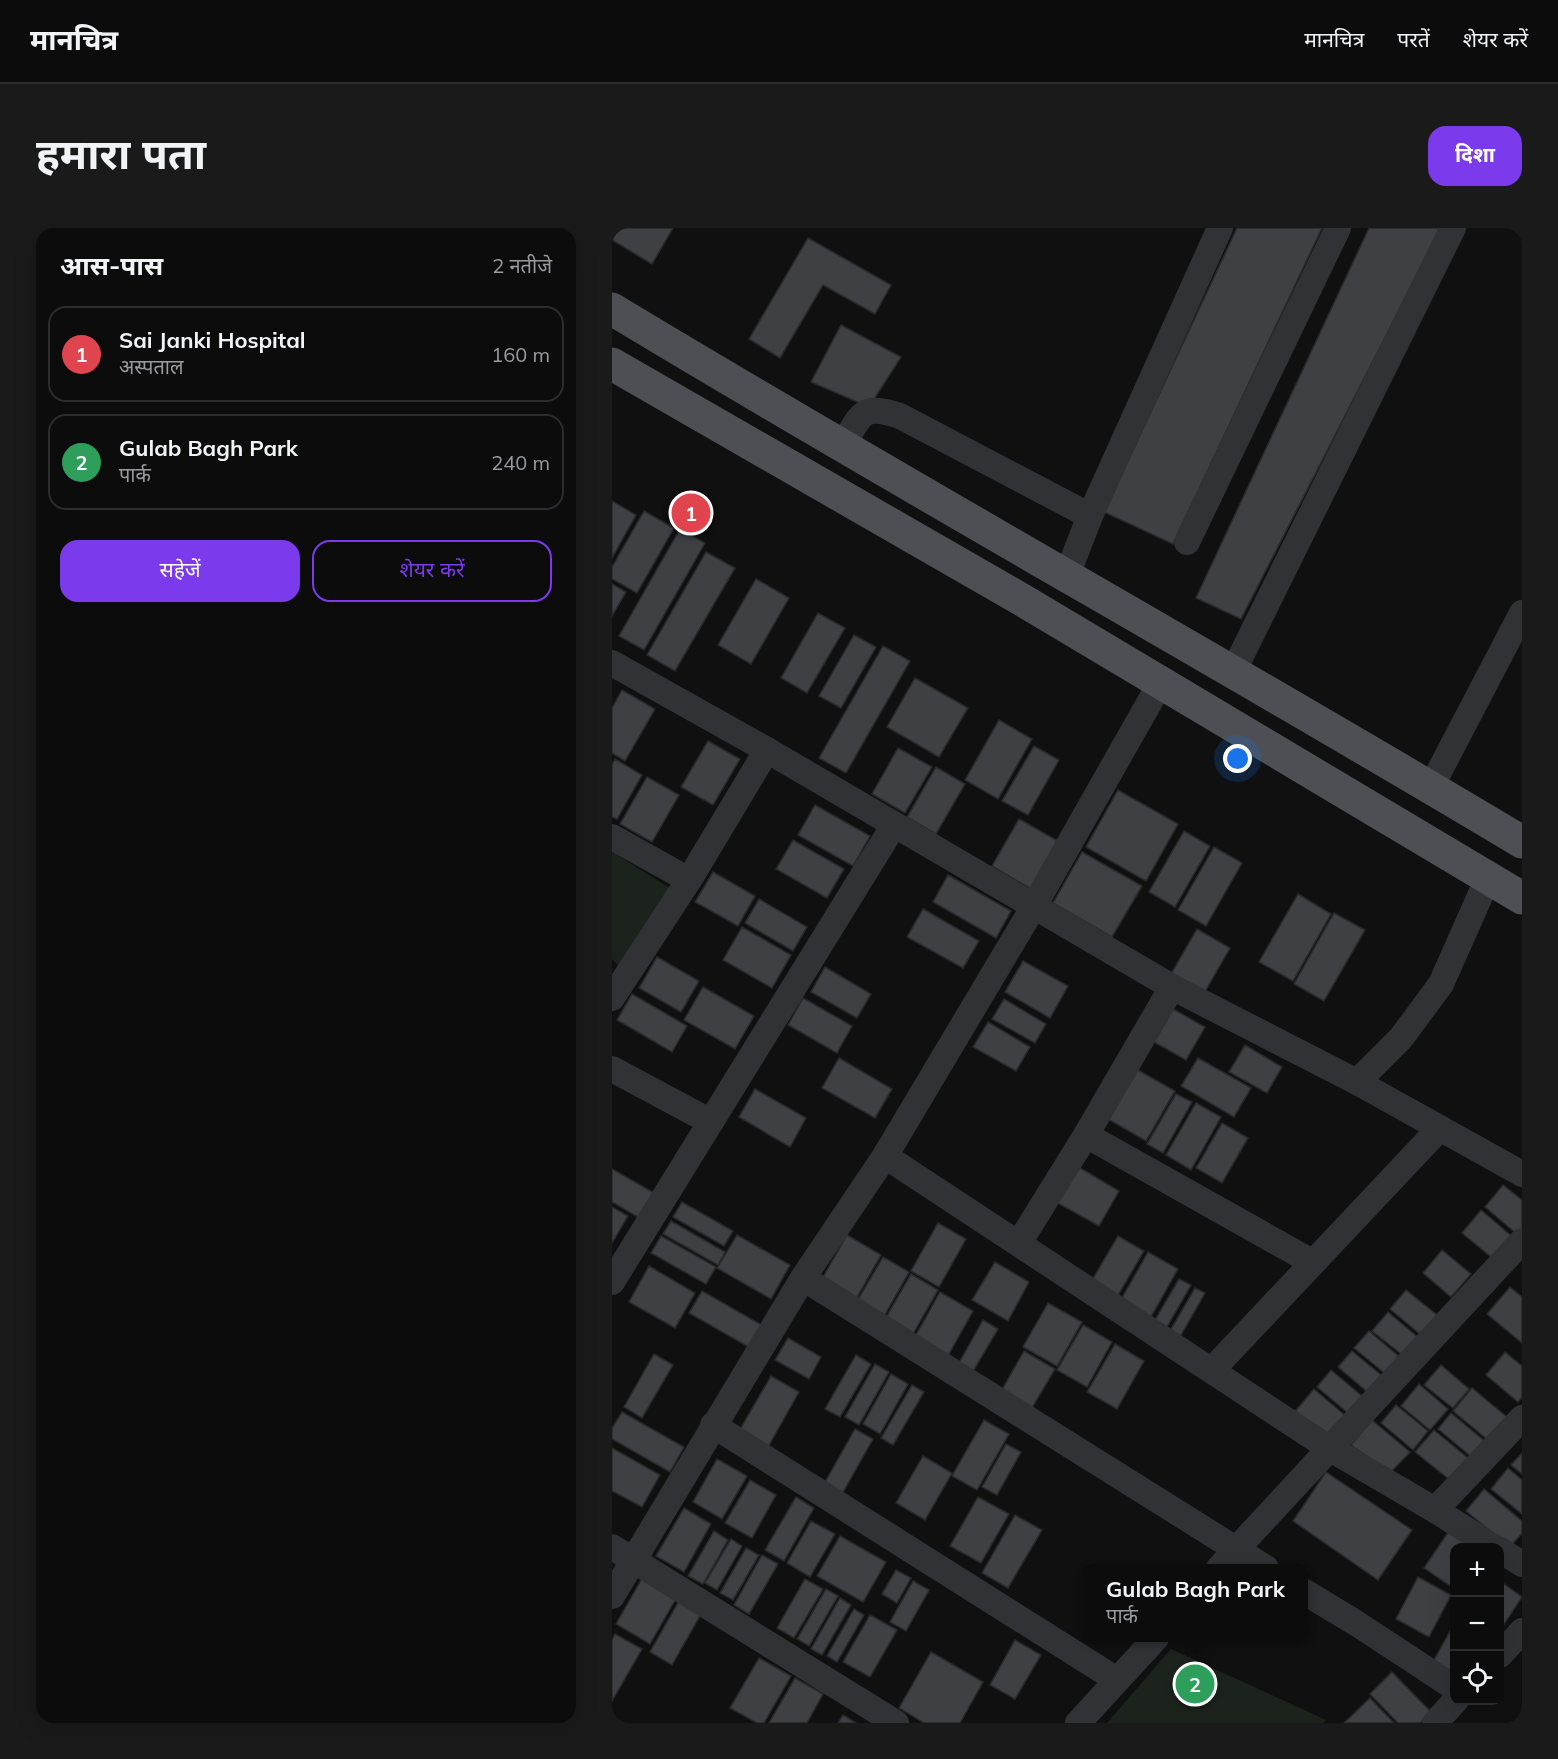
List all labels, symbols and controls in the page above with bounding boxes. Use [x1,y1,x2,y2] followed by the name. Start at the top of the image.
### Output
[30,22,118,57] text: मानचित्र
[1304,26,1364,52] text: मानचित्र
[1397,26,1430,52] text: परतें
[1463,26,1528,52] text: शेयर करें
[1428,126,1522,186] button: दिशा
[36,127,206,180] text: हमारा पता
[60,249,163,282] text: आस-पास
[492,253,552,278] text: 2 नतीजे
[119,326,306,354] text: Sai Janki Hospital
[76,342,88,367] text: 1
[491,342,550,367] text: 160 m
[119,354,184,379] text: अस्पताल
[119,434,298,462] text: Gulab Bagh Park
[76,450,88,475] text: 2
[491,450,550,475] text: 240 m
[119,462,151,487] text: पार्क
[672,490,710,536] pin: 1
[60,540,300,602] button: सहेजें
[312,540,552,602] button: शेयर करें
[1223,744,1252,773] your location
[1450,1543,1504,1705] map controls
[1450,1543,1504,1597] button: +
[1083,1564,1308,1642] popup
[1106,1575,1285,1603] text: Gulab Bagh Park
[1450,1597,1504,1651] button: −
[1106,1603,1138,1628] text: पार्क
[1450,1651,1504,1705] button: locate
[1176,1662,1214,1706] pin: 2

